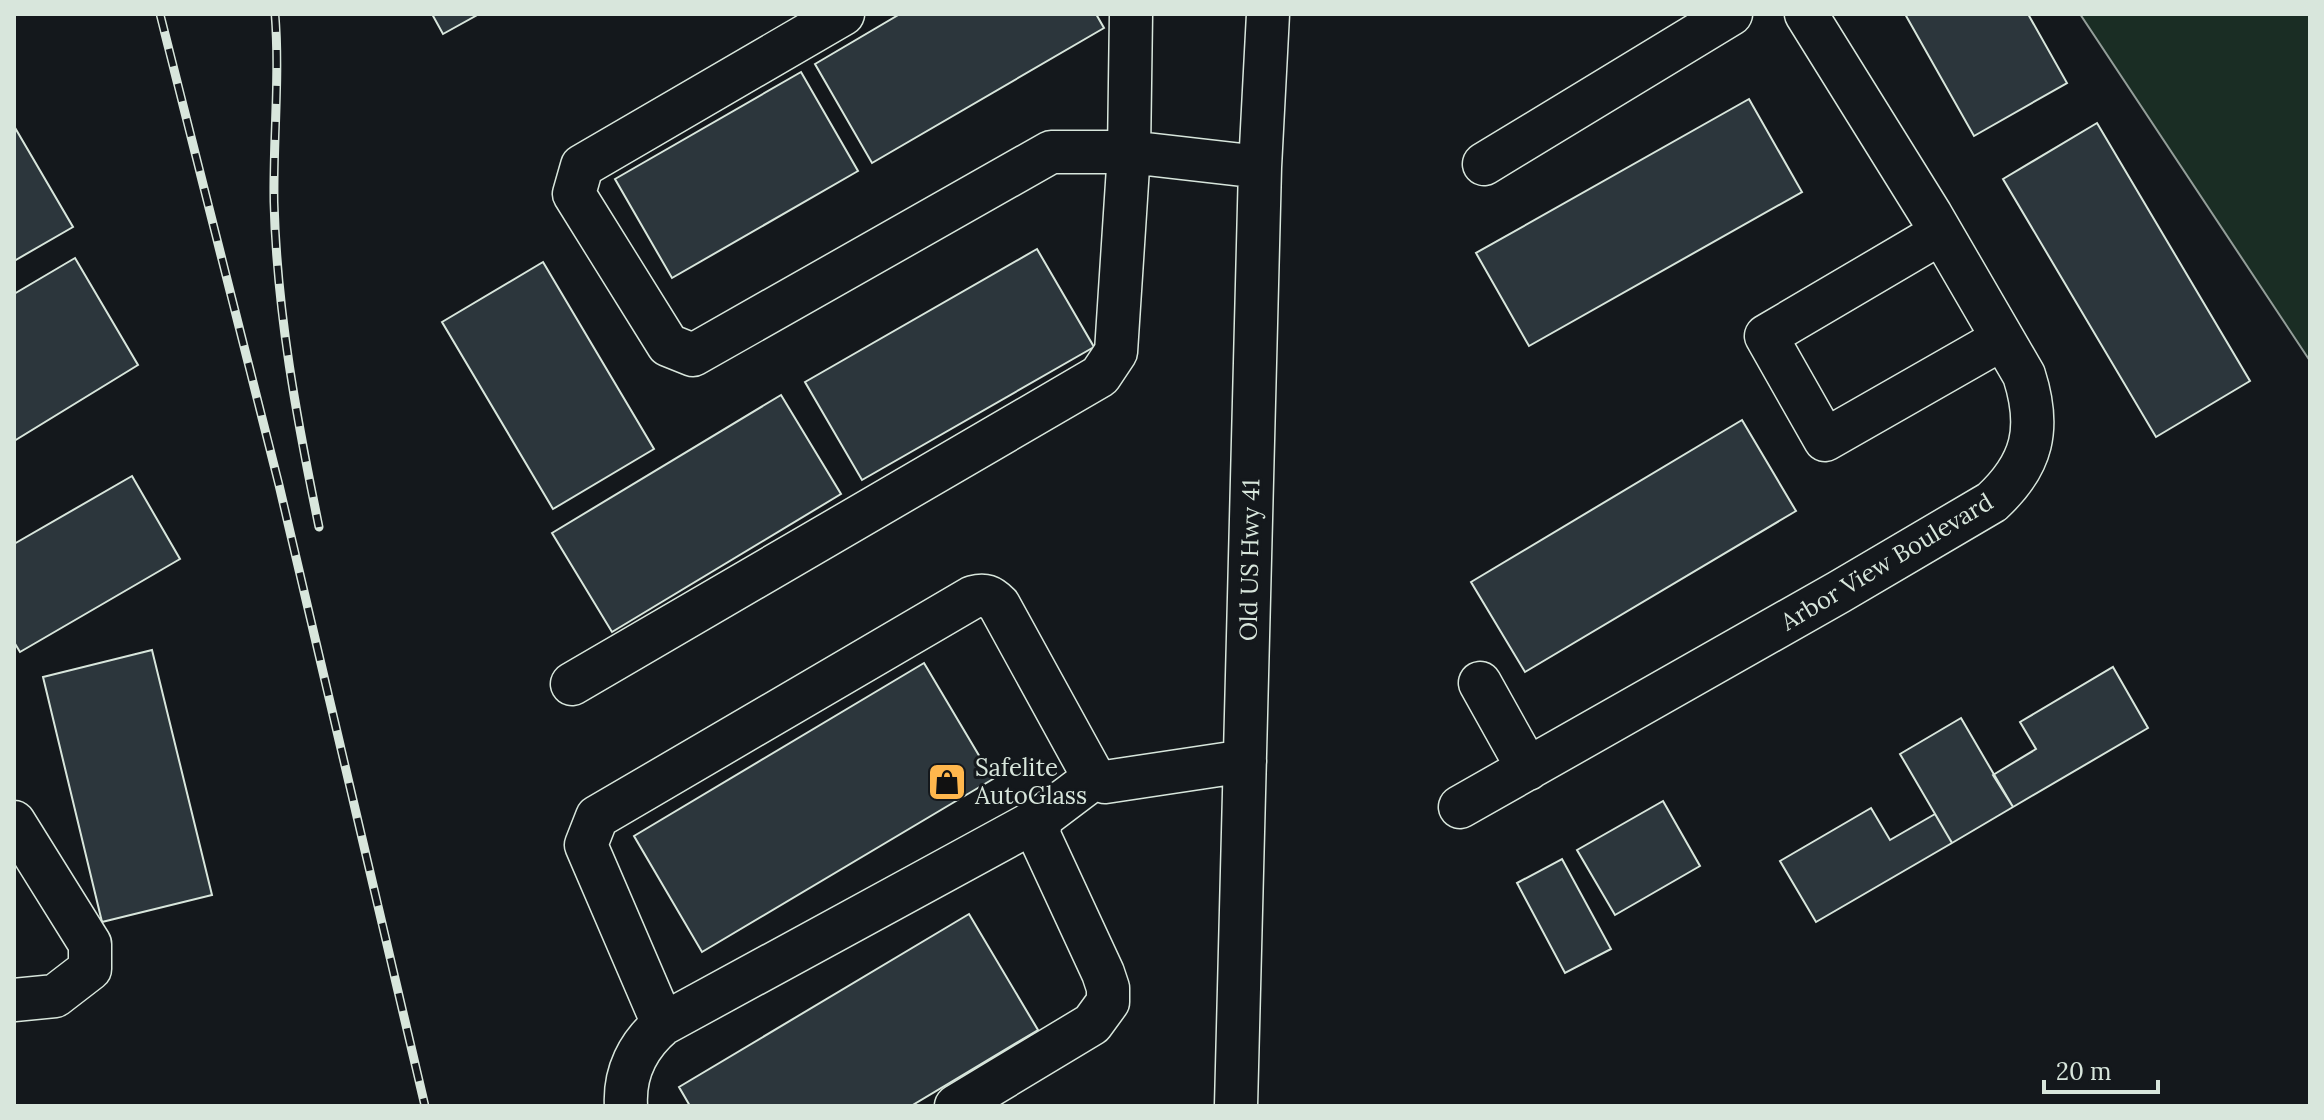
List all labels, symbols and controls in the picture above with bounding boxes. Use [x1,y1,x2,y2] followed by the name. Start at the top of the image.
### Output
[1233,478,1266,641] street label: Old US Hwy 41
[1774,486,1998,638] street label: Arbor View Boulevard
[974,752,1087,811] place label: Safelite AutoGlass
[926,761,968,803] shop icon: Safelite AutoGlass
[2044,1044,2158,1094] scale bar
[2056,1056,2112,1087] text: 20 m

